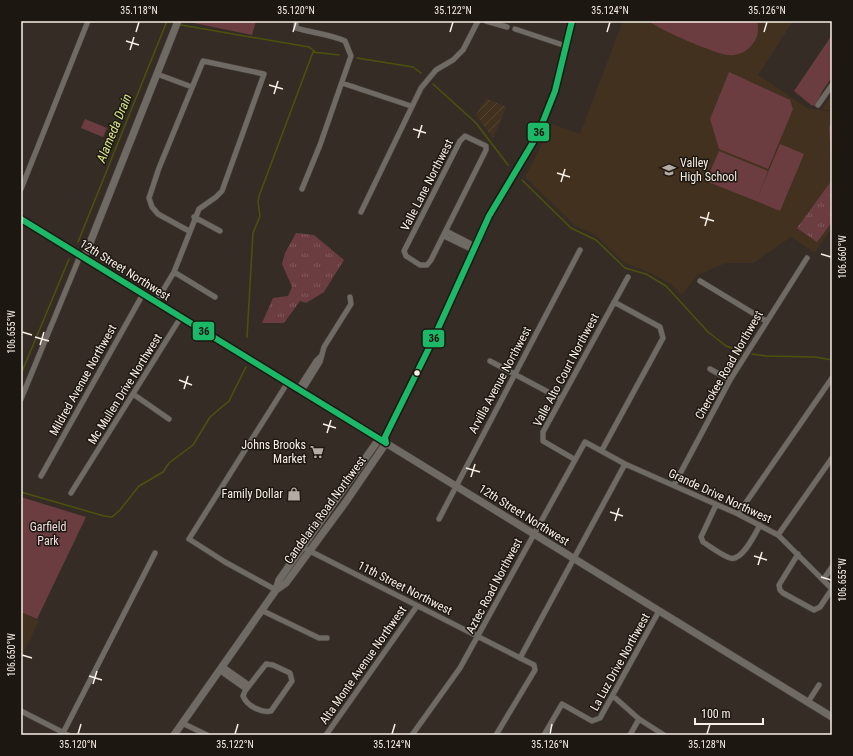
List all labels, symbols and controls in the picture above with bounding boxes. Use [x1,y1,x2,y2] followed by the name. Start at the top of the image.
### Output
[120,5,158,16] text: 35.118°N
[277,5,315,16] text: 35.120°N
[434,5,472,16] text: 35.122°N
[591,5,629,16] text: 35.124°N
[748,5,786,16] text: 35.126°N
[93,91,135,165] water label: Alameda Drain
[527,122,550,142] line badge: 36
[533,126,545,139] text: 36
[398,136,456,233] street label: Valle Lane Northwest
[680,156,737,184] place label: Valley High School
[661,162,677,178] school or university icon: Valley High School
[837,235,848,279] text: 106.660°W
[77,236,173,304] street label: 12th Street Northwest
[692,308,766,422] street label: Cherokee Road Northwest
[6,310,17,354] text: 106.655°W
[530,311,602,429] street label: Valle Alto Court Northwest
[192,321,215,341] line badge: 36
[47,322,120,438] street label: Mildred Avenue Northwest
[466,324,534,436] street label: Arvilla Avenue Northwest
[198,325,210,338] text: 36
[422,329,445,348] line badge: 36
[85,331,165,447] street label: Mc Mullen Drive Northwest
[428,332,440,345] text: 36
[412,368,422,378] unlabelled marker
[241,438,306,466] place label: Johns Brooks Market
[309,444,325,460] supermarket icon: Johns Brooks Market
[281,453,369,566] street label: Candelaria Road Northwest
[666,466,774,526] street label: Grande Drive Northwest
[476,481,572,549] street label: 12th Street Northwest
[286,486,302,502] shop icon: Family Dollar
[222,487,283,501] place label: Family Dollar
[30,520,66,548] park label: Garfield Park
[463,536,525,636] street label: Aztec Road Northwest
[355,558,455,618] street label: 11th Street Northwest
[837,558,848,602] text: 106.655°W
[317,603,409,727] street label: Alta Monte Avenue Northwest
[587,610,653,713] street label: La Luz Drive Northwest
[6,633,17,677] text: 106.650°W
[695,700,763,726] scale bar
[701,707,731,721] text: 100 m
[59,739,97,750] text: 35.120°N
[216,739,254,750] text: 35.122°N
[373,739,411,750] text: 35.124°N
[531,739,569,750] text: 35.126°N
[688,739,726,750] text: 35.128°N

